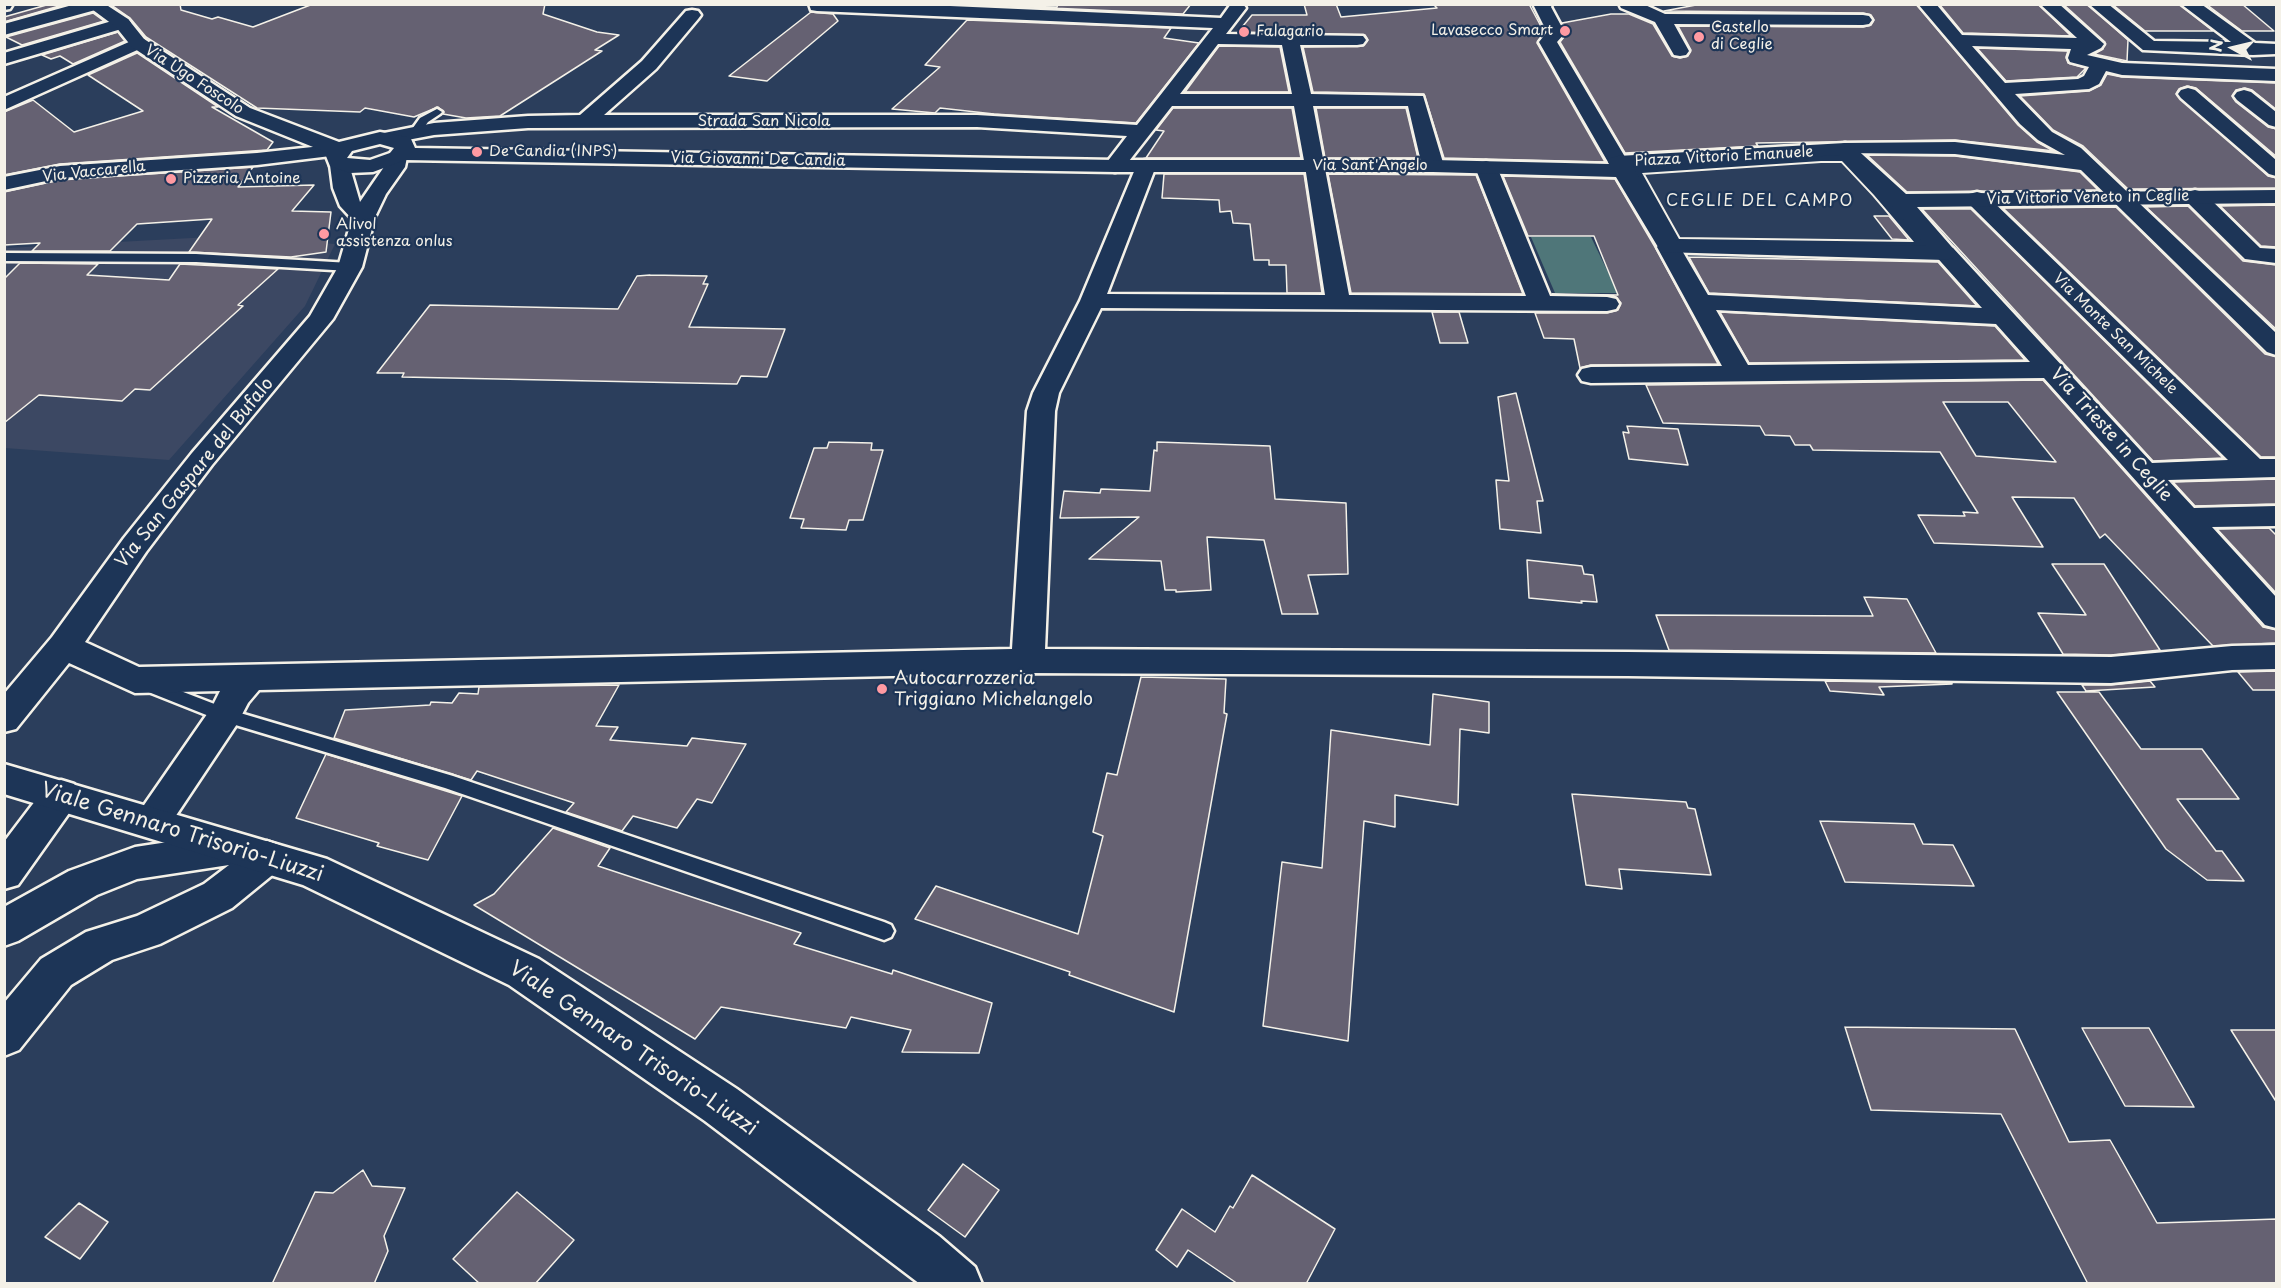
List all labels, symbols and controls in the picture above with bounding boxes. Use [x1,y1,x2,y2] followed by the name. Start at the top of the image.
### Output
[2203,18,2263,78] north arrow
[1711,19,1773,54] place label: Castello di Ceglie
[1431,22,1553,40] place label: Lavasecco Smart
[1256,23,1323,41] place label: Falagario
[1558,24,1572,38] marker: Lavasecco Smart
[1237,25,1251,39] marker: Falagario
[1692,30,1706,44] marker: Castello di Ceglie
[2202,38,2228,53] text: N
[141,41,247,119] street label: Via Ugo Foscolo
[698,113,830,131] street label: Strada San Nicola
[489,143,617,161] place label: De Candia (INPS)
[1634,143,1814,171] street label: Piazza Vittorio Emanuele
[470,145,484,159] marker: De Candia (INPS)
[670,149,846,171] street label: Via Giovanni De Candia
[1312,157,1428,175] street label: Via Sant'Angelo
[42,158,146,186] street label: Via Vaccarella
[183,170,301,188] place label: Pizzeria Antoine
[164,172,178,186] marker: Pizzeria Antoine
[1986,187,2190,209] street label: Via Vittorio Veneto in Ceglie
[1667,192,1853,212] district label: CEGLIE DEL CAMPO
[336,216,452,251] place label: Alivol assistenza onlus
[317,227,331,241] marker: Alivol assistenza onlus
[2049,270,2181,398] street label: Via Monte San Michele
[2045,364,2177,506] street label: Via Trieste in Ceglie
[112,373,278,573] street label: Via San Gaspare del Bufalo
[894,668,1093,710] place label: Autocarrozzeria Triggiano Michelangelo
[875,682,889,696] marker: Autocarrozzeria Triggiano Michelangelo
[38,778,326,888] street label: Viale Gennaro Trisorio-Liuzzi
[504,956,762,1142] street label: Viale Gennaro Trisorio-Liuzzi

